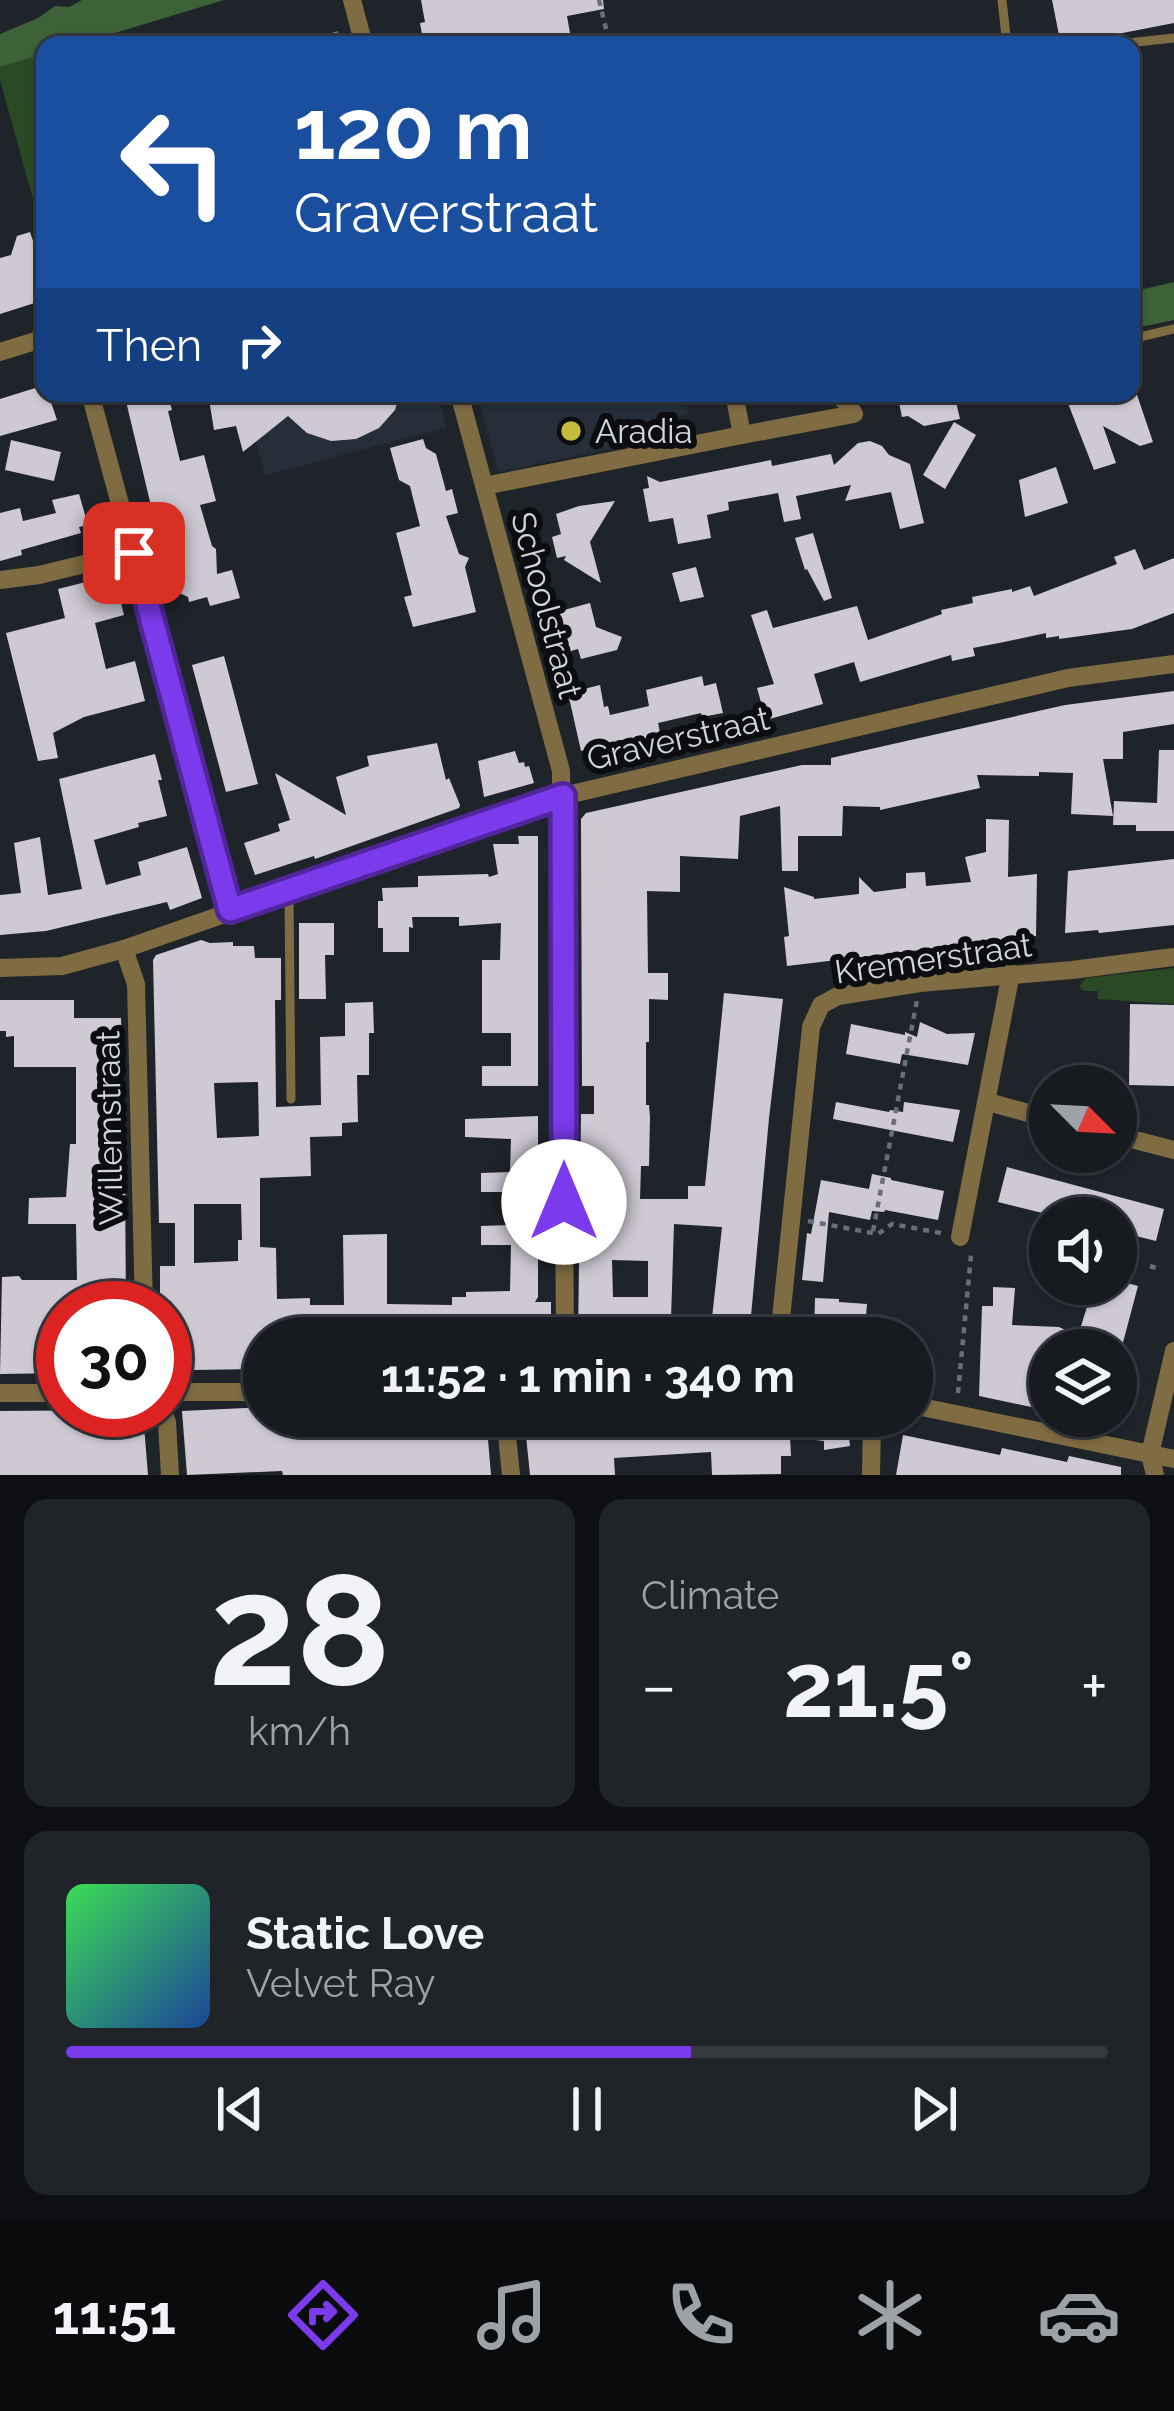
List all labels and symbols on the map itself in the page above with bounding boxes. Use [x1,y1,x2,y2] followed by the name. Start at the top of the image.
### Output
[595,412,693,451] place label: Aradia
[558,418,584,444] marker: Aradia
[83,502,185,604] pin
[503,508,590,702] street label: Schoolstraat
[583,699,773,778] street label: Graverstraat
[832,925,1034,992] street label: Kremerstraat
[88,1030,131,1226] street label: Willemstraat
[1029,1065,1137,1173] north arrow
[501,1139,627,1265] position arrow
[36,1281,192,1437] speed limit sign: 30

